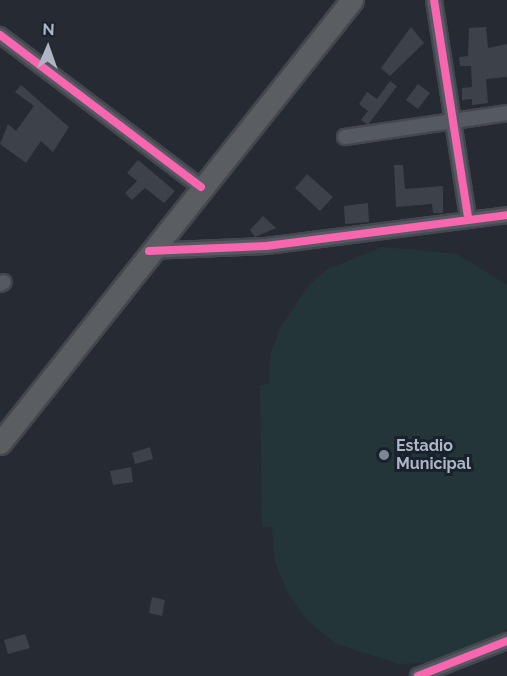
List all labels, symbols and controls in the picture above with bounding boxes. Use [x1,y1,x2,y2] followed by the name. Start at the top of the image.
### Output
[18,18,78,78] north arrow
[42,20,55,39] text: N
[396,436,471,474] place label: Estadio Municipal
[377,448,391,462] marker: Estadio Municipal

